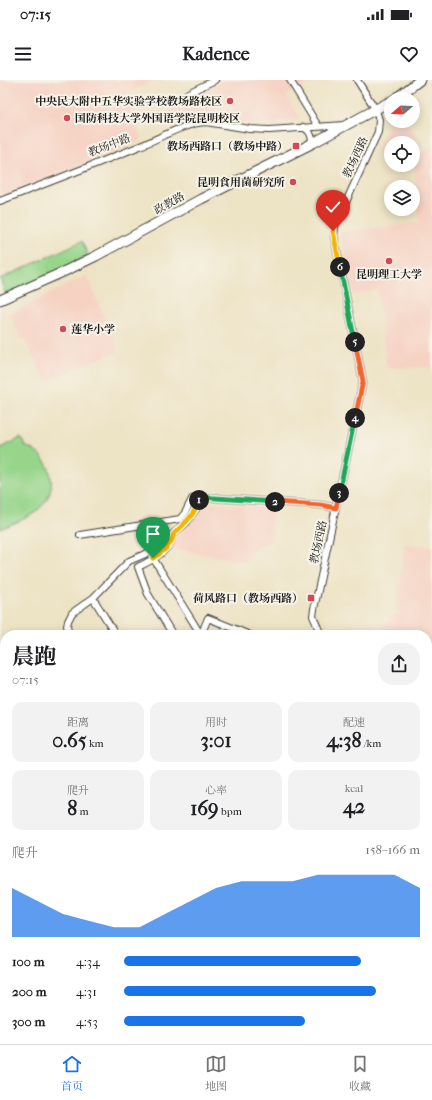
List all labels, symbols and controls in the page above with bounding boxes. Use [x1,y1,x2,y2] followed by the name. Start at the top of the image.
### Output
[20,5,51,23] text: 07:15
[12,43,34,65] icon: menu
[398,43,420,65] icon: heart
[182,44,250,65] text: Kadence
[384,92,420,128] north arrow
[384,92,420,216] map controls
[35,95,222,108] place label: 中央民大附中五华实验学校教场路校区
[225,96,235,106] marker: 中央民大附中五华实验学校教场路校区
[75,112,240,125] place label: 国防科技大学外国语学院昆明校区
[62,113,72,123] marker: 国防科技大学外国语学院昆明校区
[86,132,132,159] street label: 教场中路
[340,135,371,180] street label: 教场西路
[384,136,420,172] button: locate
[167,140,288,153] place label: 教场西路口（教场中路）
[291,141,301,151] marker: 教场西路口（教场中路）
[197,176,285,189] place label: 昆明食用菌研究所
[288,177,298,187] marker: 昆明食用菌研究所
[384,180,420,216] button: layers
[152,190,187,217] street label: 政教路
[316,190,350,231] pin
[322,196,344,218] icon: check
[384,256,394,266] marker: 昆明理工大学
[330,257,350,277] pin: 6
[337,260,343,273] text: 6
[356,268,422,281] place label: 昆明理工大学
[71,323,115,336] place label: 莲华小学
[58,324,68,334] marker: 莲华小学
[345,332,365,352] pin: 5
[353,335,357,348] text: 5
[345,408,365,428] pin: 4
[352,411,358,424] text: 4
[329,483,349,503] pin: 3
[337,486,341,499] text: 3
[189,490,209,510] pin: 1
[265,492,285,512] pin: 2
[197,493,201,506] text: 1
[272,495,278,508] text: 2
[136,517,170,558] pin
[308,519,329,565] street label: 教场西路
[142,523,164,545] icon: arrive
[193,592,303,605] place label: 荷风路口（教场西路）
[306,593,316,603] marker: 荷风路口（教场西路）
[378,643,420,685] button: share
[12,644,56,670] text: 晨跑
[12,672,39,687] text: 07:15
[67,716,89,729] text: 距离
[205,716,227,729] text: 用时
[343,716,365,729] text: 配速
[52,729,87,752] text: 0.65
[200,729,232,752] text: 3:01
[327,729,362,752] text: 4:38
[87,737,104,750] text: km
[362,737,381,750] text: /km
[345,782,363,795] text: kcal
[67,784,89,797] text: 爬升
[205,784,227,797] text: 心率
[343,795,365,818] text: 42
[67,797,77,820] text: 8
[190,797,219,820] text: 169
[77,805,89,818] text: m
[219,805,242,818] text: bpm
[365,842,420,857] text: 158–166 m
[12,845,38,860] text: 爬升
[12,954,45,969] text: 100 m
[76,954,100,969] text: 4:34
[12,984,47,999] text: 200 m
[76,984,97,999] text: 4:31
[12,1014,45,1029] text: 300 m
[76,1014,98,1029] text: 4:53
[61,1053,83,1093] tab: 首页
[205,1053,227,1093] tab: 地图
[349,1053,371,1093] tab: 收藏

